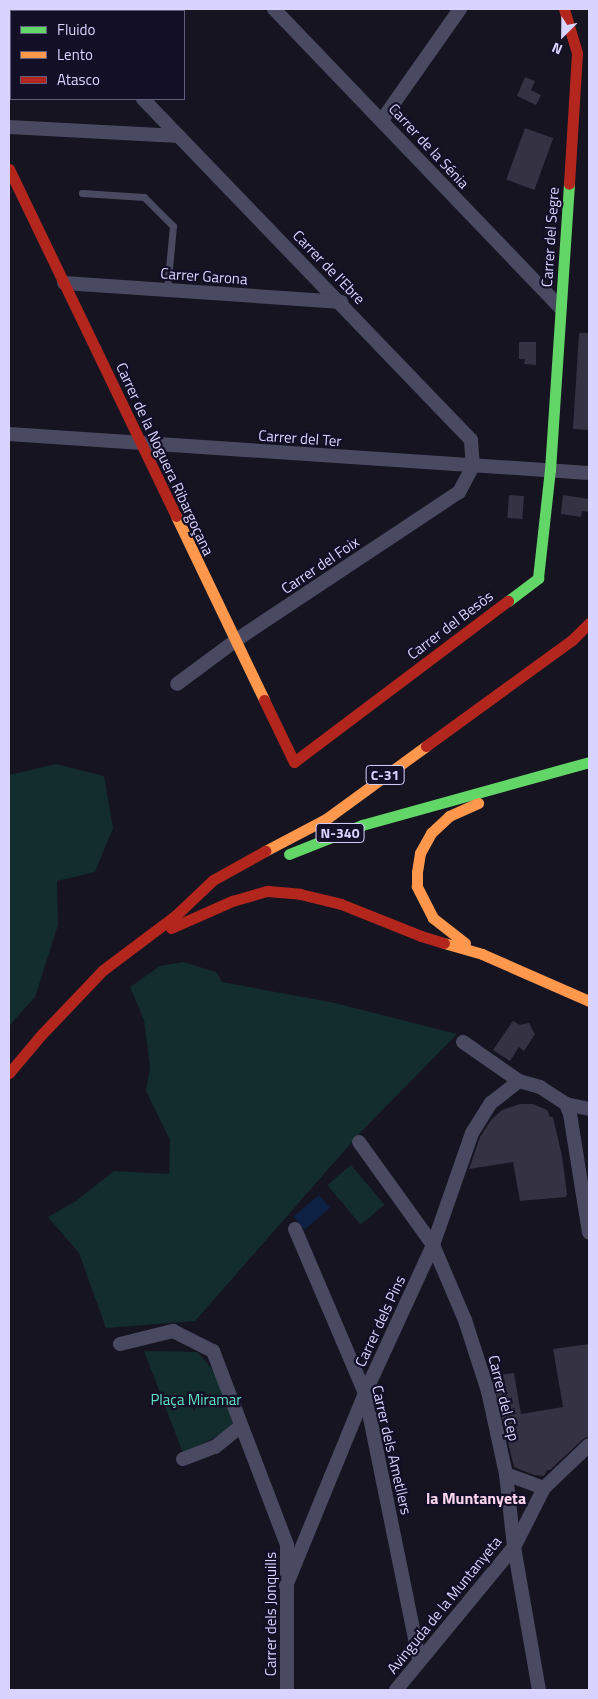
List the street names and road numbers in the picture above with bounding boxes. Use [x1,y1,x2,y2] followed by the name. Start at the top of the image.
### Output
[385,100,473,192] street label: Carrer de la Sénia
[538,186,562,288] street label: Carrer del Segre
[289,226,369,308] street label: Carrer de l'Ebre
[160,264,248,288] street label: Carrer Garona
[112,360,218,558] street label: Carrer de la Noguera Ribargoçana
[258,426,342,450] street label: Carrer del Ter
[278,532,362,598] street label: Carrer del Foix
[403,587,497,663] street label: Carrer del Besòs
[365,764,405,786] road number: C-31
[315,821,365,844] road number: N-340
[351,1273,409,1369] street label: Carrer dels Pins
[485,1353,523,1443] street label: Carrer del Cep
[368,1384,416,1516] street label: Carrer dels Ametllers
[383,1533,505,1677] street label: Avinguda de la Muntanyeta
[262,1552,280,1676] street label: Carrer dels Jonquills

